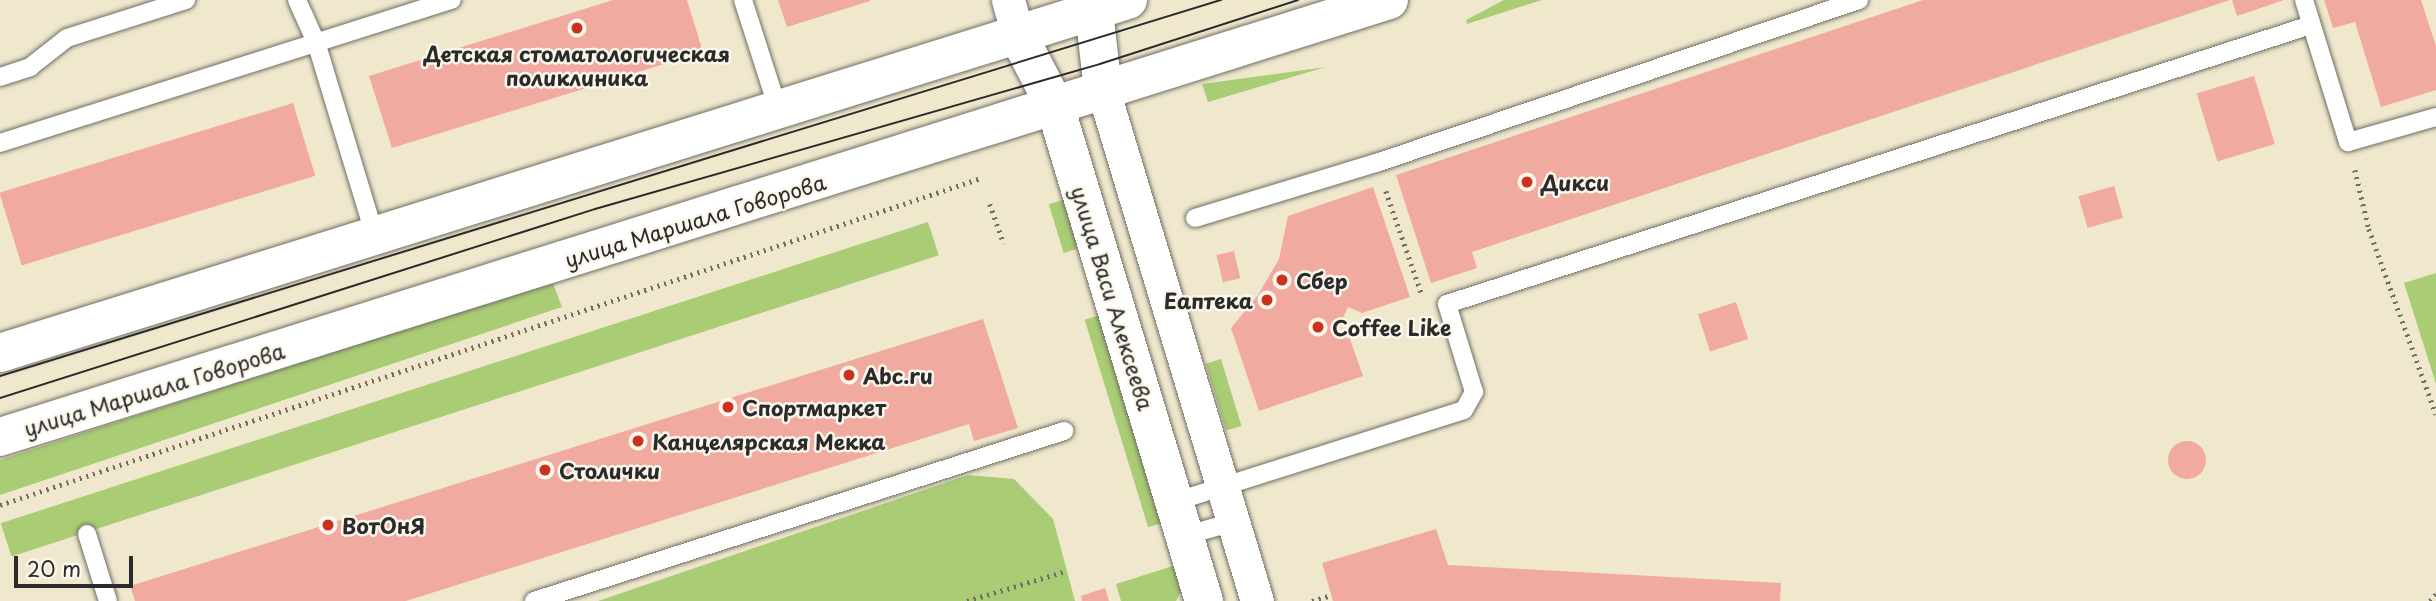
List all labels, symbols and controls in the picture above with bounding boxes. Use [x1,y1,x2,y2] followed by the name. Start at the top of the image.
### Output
[567,18,587,38] marker: Детская стоматологическая поликлиника
[424,40,730,90] place label: Детская стоматологическая поликлиника
[561,168,829,272] street label: улица Маршала Говорова
[1541,169,1609,195] place label: Дикси
[1519,174,1535,190] marker: Дикси
[1066,182,1160,414] street label: улица Васи Алексеева
[1296,267,1348,293] place label: Сбер
[1274,272,1290,288] marker: Сбер
[1164,287,1253,313] place label: Еаптека
[1259,292,1275,308] marker: Еаптека
[1332,314,1453,340] place label: Coffee Like
[1310,319,1326,335] marker: Coffee Like
[20,337,288,441] street label: улица Маршала Говорова
[863,362,933,388] place label: Abc.ru
[841,367,857,383] marker: Abc.ru
[742,394,886,420] place label: Спортмаркет
[720,399,736,415] marker: Спортмаркет
[652,428,885,454] place label: Канцелярская Мекка
[630,433,646,449] marker: Канцелярская Мекка
[559,457,660,483] place label: Столички
[537,462,553,478] marker: Столички
[342,512,425,538] place label: ВотОнЯ
[320,517,336,533] marker: ВотОнЯ
[18,542,136,586] scale bar
[27,552,81,584] text: 20 m

